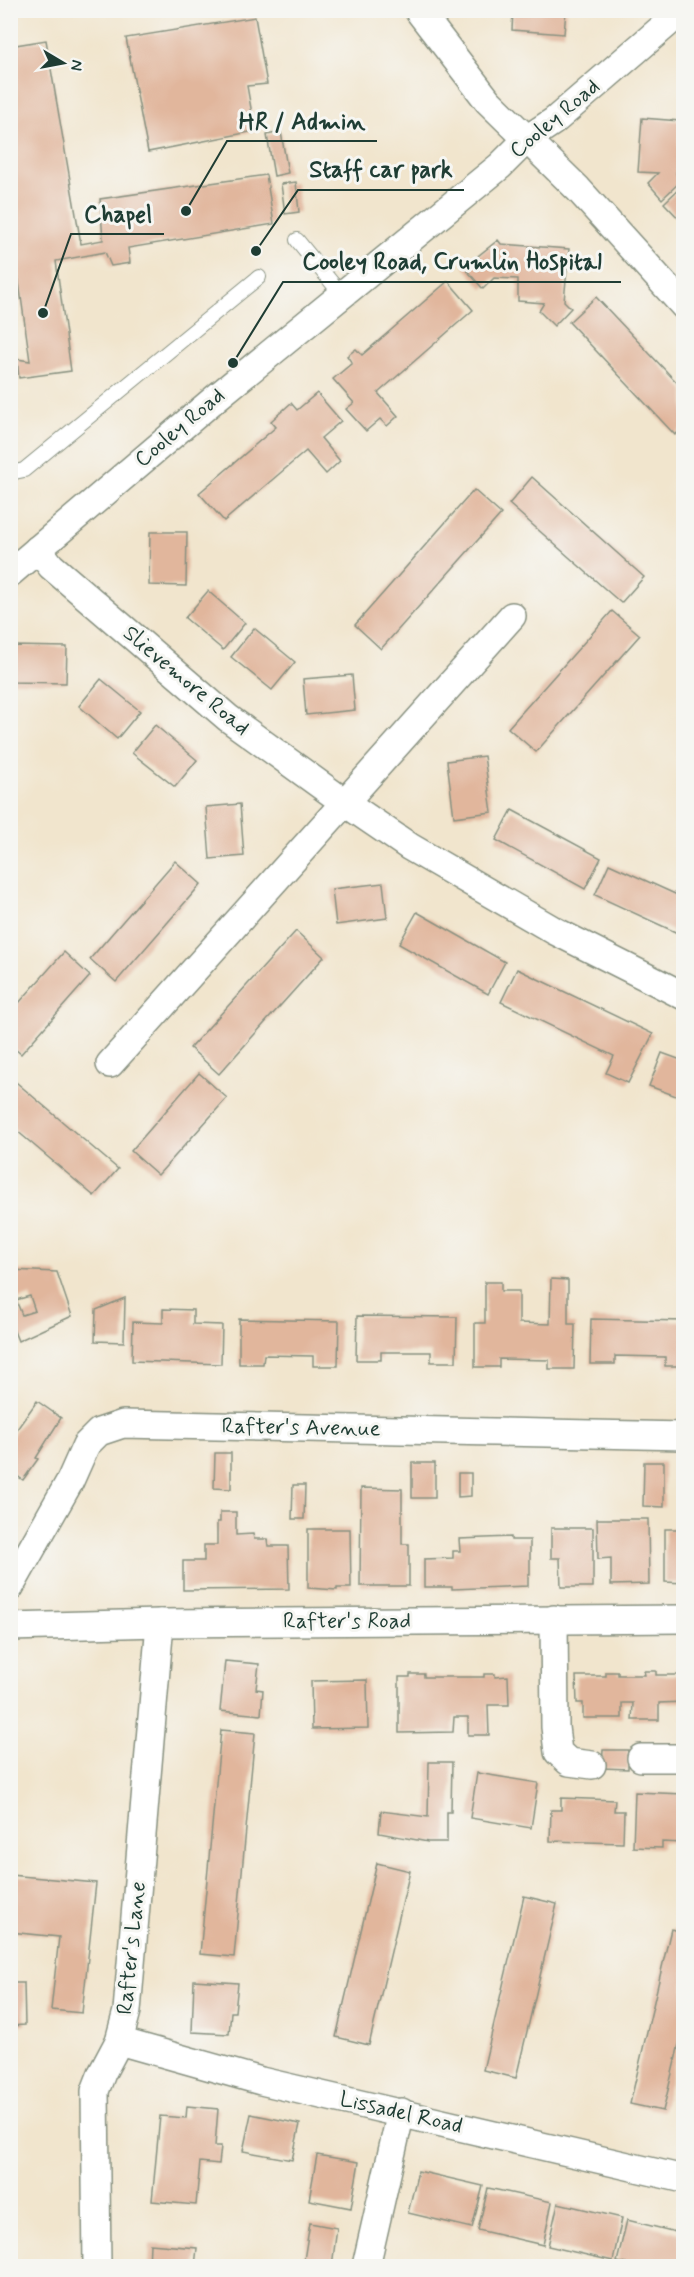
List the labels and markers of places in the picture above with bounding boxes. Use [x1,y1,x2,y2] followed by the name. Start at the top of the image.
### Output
[227,99,377,141] callout: HR / Admin
[298,148,464,190] callout: Staff car park
[71,192,164,234] callout: Chapel
[283,240,621,282] callout: Cooley Road, Crumlin Hospital

